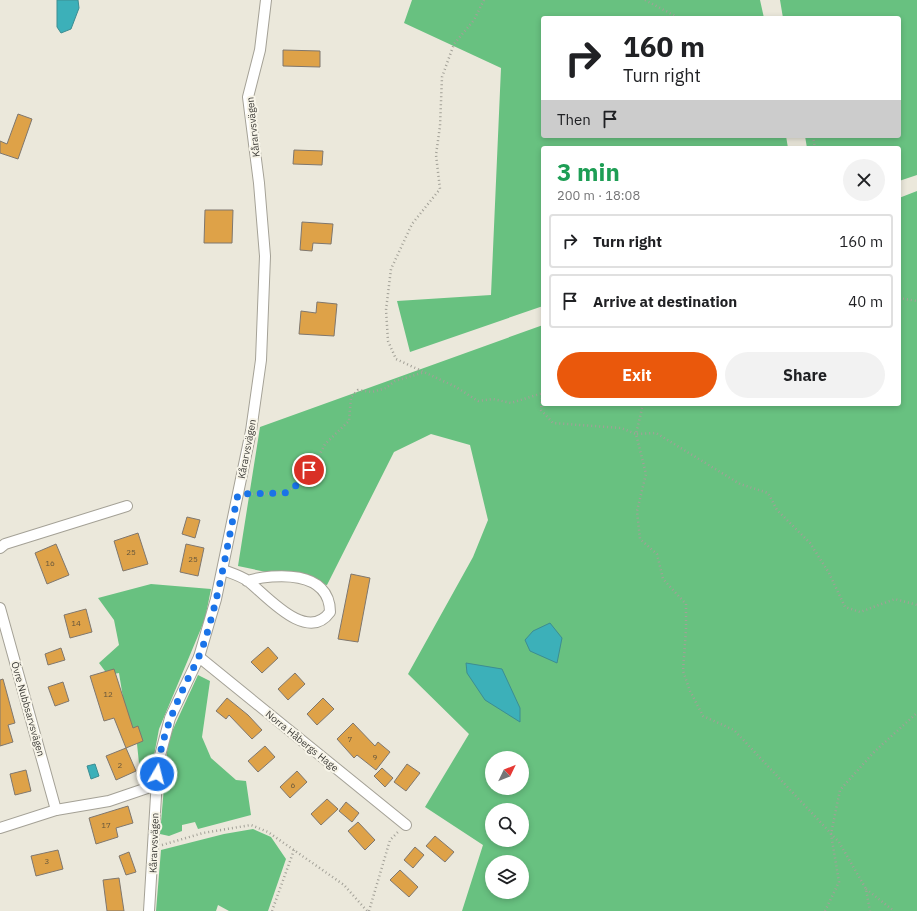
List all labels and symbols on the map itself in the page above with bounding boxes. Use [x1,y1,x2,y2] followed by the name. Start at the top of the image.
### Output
[243,96,263,158] street label: Kårarvsvägen
[235,418,259,480] street label: Kårarvsvägen
[292,453,326,487] pin
[126,547,136,557] house number: 25
[188,554,198,564] house number: 25
[45,558,55,568] house number: 16
[71,618,81,628] house number: 14
[8,660,48,758] street label: Övre Nubbsarvsvägen
[103,689,113,699] house number: 12
[263,707,342,775] street label: Norra Håbergs Hage
[348,734,353,744] house number: 7
[485,751,529,795] north arrow
[373,752,378,762] house number: 9
[136,753,178,795] position arrow
[118,760,123,770] house number: 2
[291,780,296,790] house number: 6
[146,813,162,873] street label: Kårarvsvägen
[101,820,111,830] house number: 17
[45,856,50,866] house number: 3

